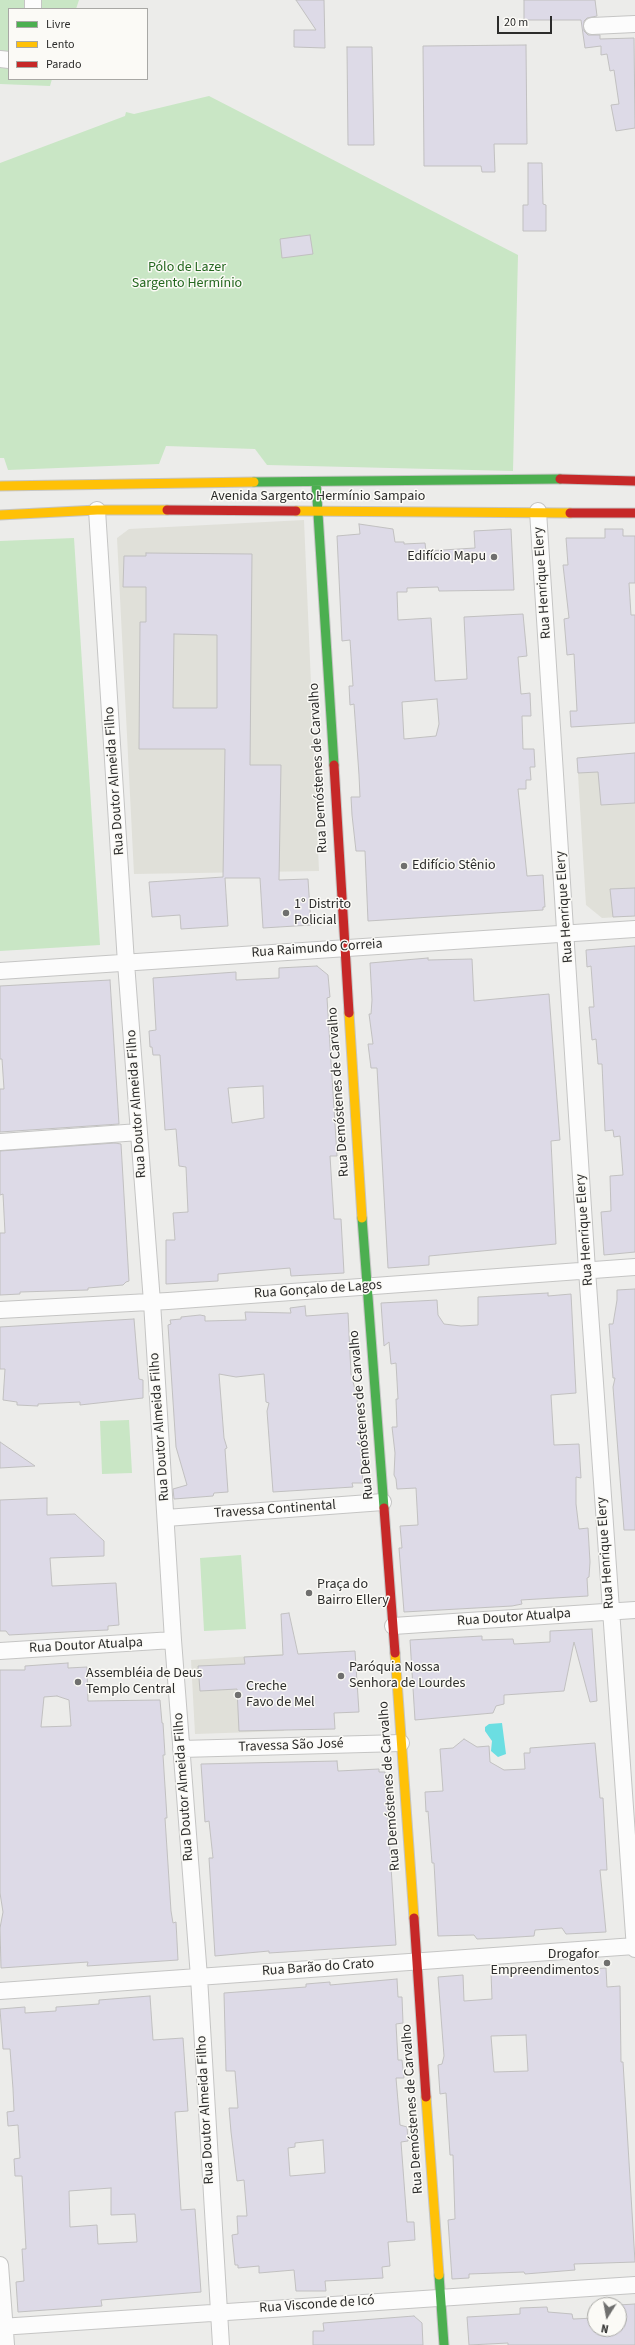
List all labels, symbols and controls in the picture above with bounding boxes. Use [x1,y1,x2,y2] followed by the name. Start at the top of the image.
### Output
[8,8,148,80] legend
[499,8,554,34] scale bar
[504,14,528,31] text: 20 m
[46,16,70,33] text: Livre
[46,36,75,53] text: Lento
[46,56,81,73] text: Parado
[132,260,242,292] park label: Pólo de Lazer Sargento Hermínio
[211,489,425,505] street label: Avenida Sargento Hermínio Sampaio
[531,526,555,640] street label: Rua Henrique Elery
[407,549,486,565] place label: Edifício Mapu
[489,552,499,562] marker: Edifício Mapu
[306,682,332,854] street label: Rua Demóstenes de Carvalho
[101,706,129,856] street label: Rua Doutor Almeida Filho
[553,850,577,964] street label: Rua Henrique Elery
[412,858,496,874] place label: Edifício Stênio
[399,861,409,871] marker: Edifício Stênio
[294,897,351,930] place label: 1° Distrito Policial
[281,908,291,918] marker: 1° Distrito Policial
[251,936,383,962] street label: Rua Raimundo Correia
[325,1006,353,1178] street label: Rua Demóstenes de Carvalho
[123,1029,151,1179] street label: Rua Doutor Almeida Filho
[573,1173,597,1287] street label: Rua Henrique Elery
[253,1277,383,1303] street label: Rua Gonçalo de Lagos
[346,1329,378,1501] street label: Rua Demóstenes de Carvalho
[146,1352,174,1502] street label: Rua Doutor Almeida Filho
[594,1496,618,1610] street label: Rua Henrique Elery
[213,1497,337,1523] street label: Travessa Continental
[317,1577,389,1610] place label: Praça do Bairro Ellery
[304,1588,314,1598] marker: Praça do Bairro Ellery
[457,1606,571,1630] street label: Rua Doutor Atualpa
[29,1635,143,1657] street label: Rua Doutor Atualpa
[349,1660,465,1692] place label: Paróquia Nossa Senhora de Lourdes
[86,1666,202,1698] place label: Assembléia de Deus Templo Central
[336,1671,346,1681] marker: Paróquia Nossa Senhora de Lourdes
[73,1677,83,1687] marker: Assembléia de Deus Templo Central
[246,1679,315,1712] place label: Creche Favo de Mel
[233,1690,243,1700] marker: Creche Favo de Mel
[376,1700,404,1872] street label: Rua Demóstenes de Carvalho
[170,1712,198,1862] street label: Rua Doutor Almeida Filho
[238,1736,344,1756] street label: Travessa São José
[491,1947,599,1980] place label: Drogafor Empreendimentos
[261,1956,375,1980] street label: Rua Barão do Crato
[602,1958,612,1968] marker: Drogafor Empreendimentos
[399,2023,427,2195] street label: Rua Demóstenes de Carvalho
[194,2035,218,2185] street label: Rua Doutor Almeida Filho
[259,2293,375,2317] street label: Rua Visconde de Icó
[587,2297,627,2337] north arrow
[600,2320,610,2336] text: N

